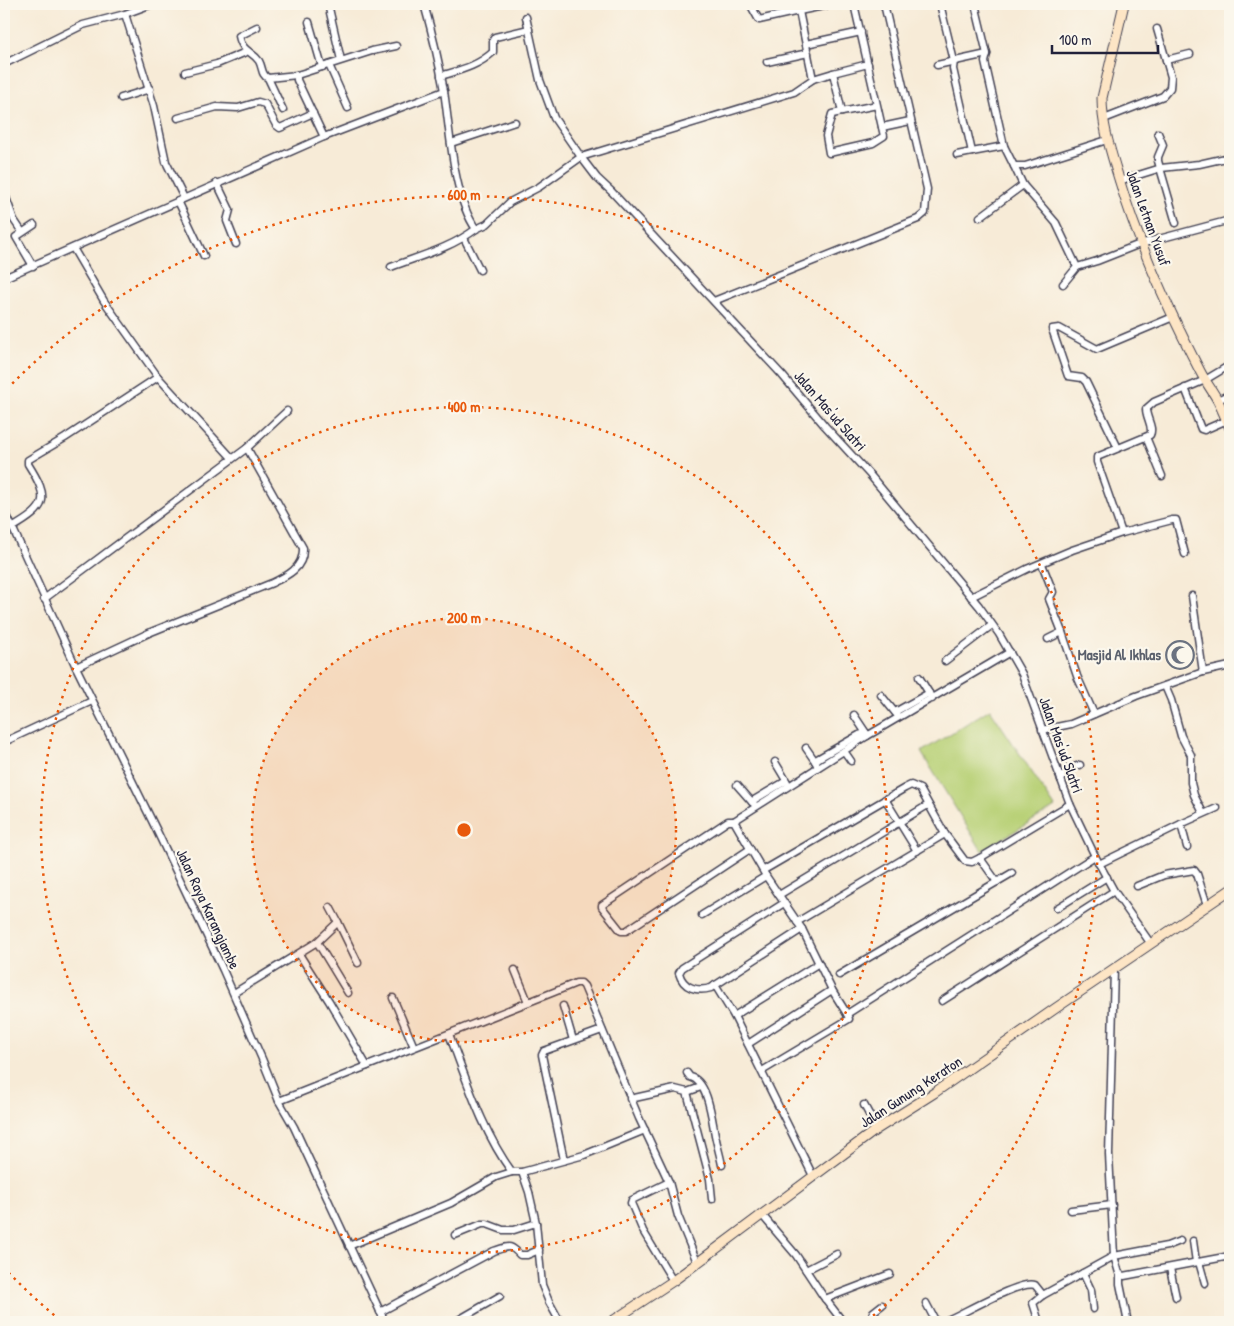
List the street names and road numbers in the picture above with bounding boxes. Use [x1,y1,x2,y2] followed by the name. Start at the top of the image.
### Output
[1121,167,1176,269] street label: Jalan Letnan Yusuf
[789,366,871,456] street label: Jalan Mas'ud Slatri
[1034,694,1089,796] street label: Jalan Mas'ud Slatri
[171,845,246,972] street label: Jalan Raya Karangjambe
[856,1051,966,1132] street label: Jalan Gunung Keraton

